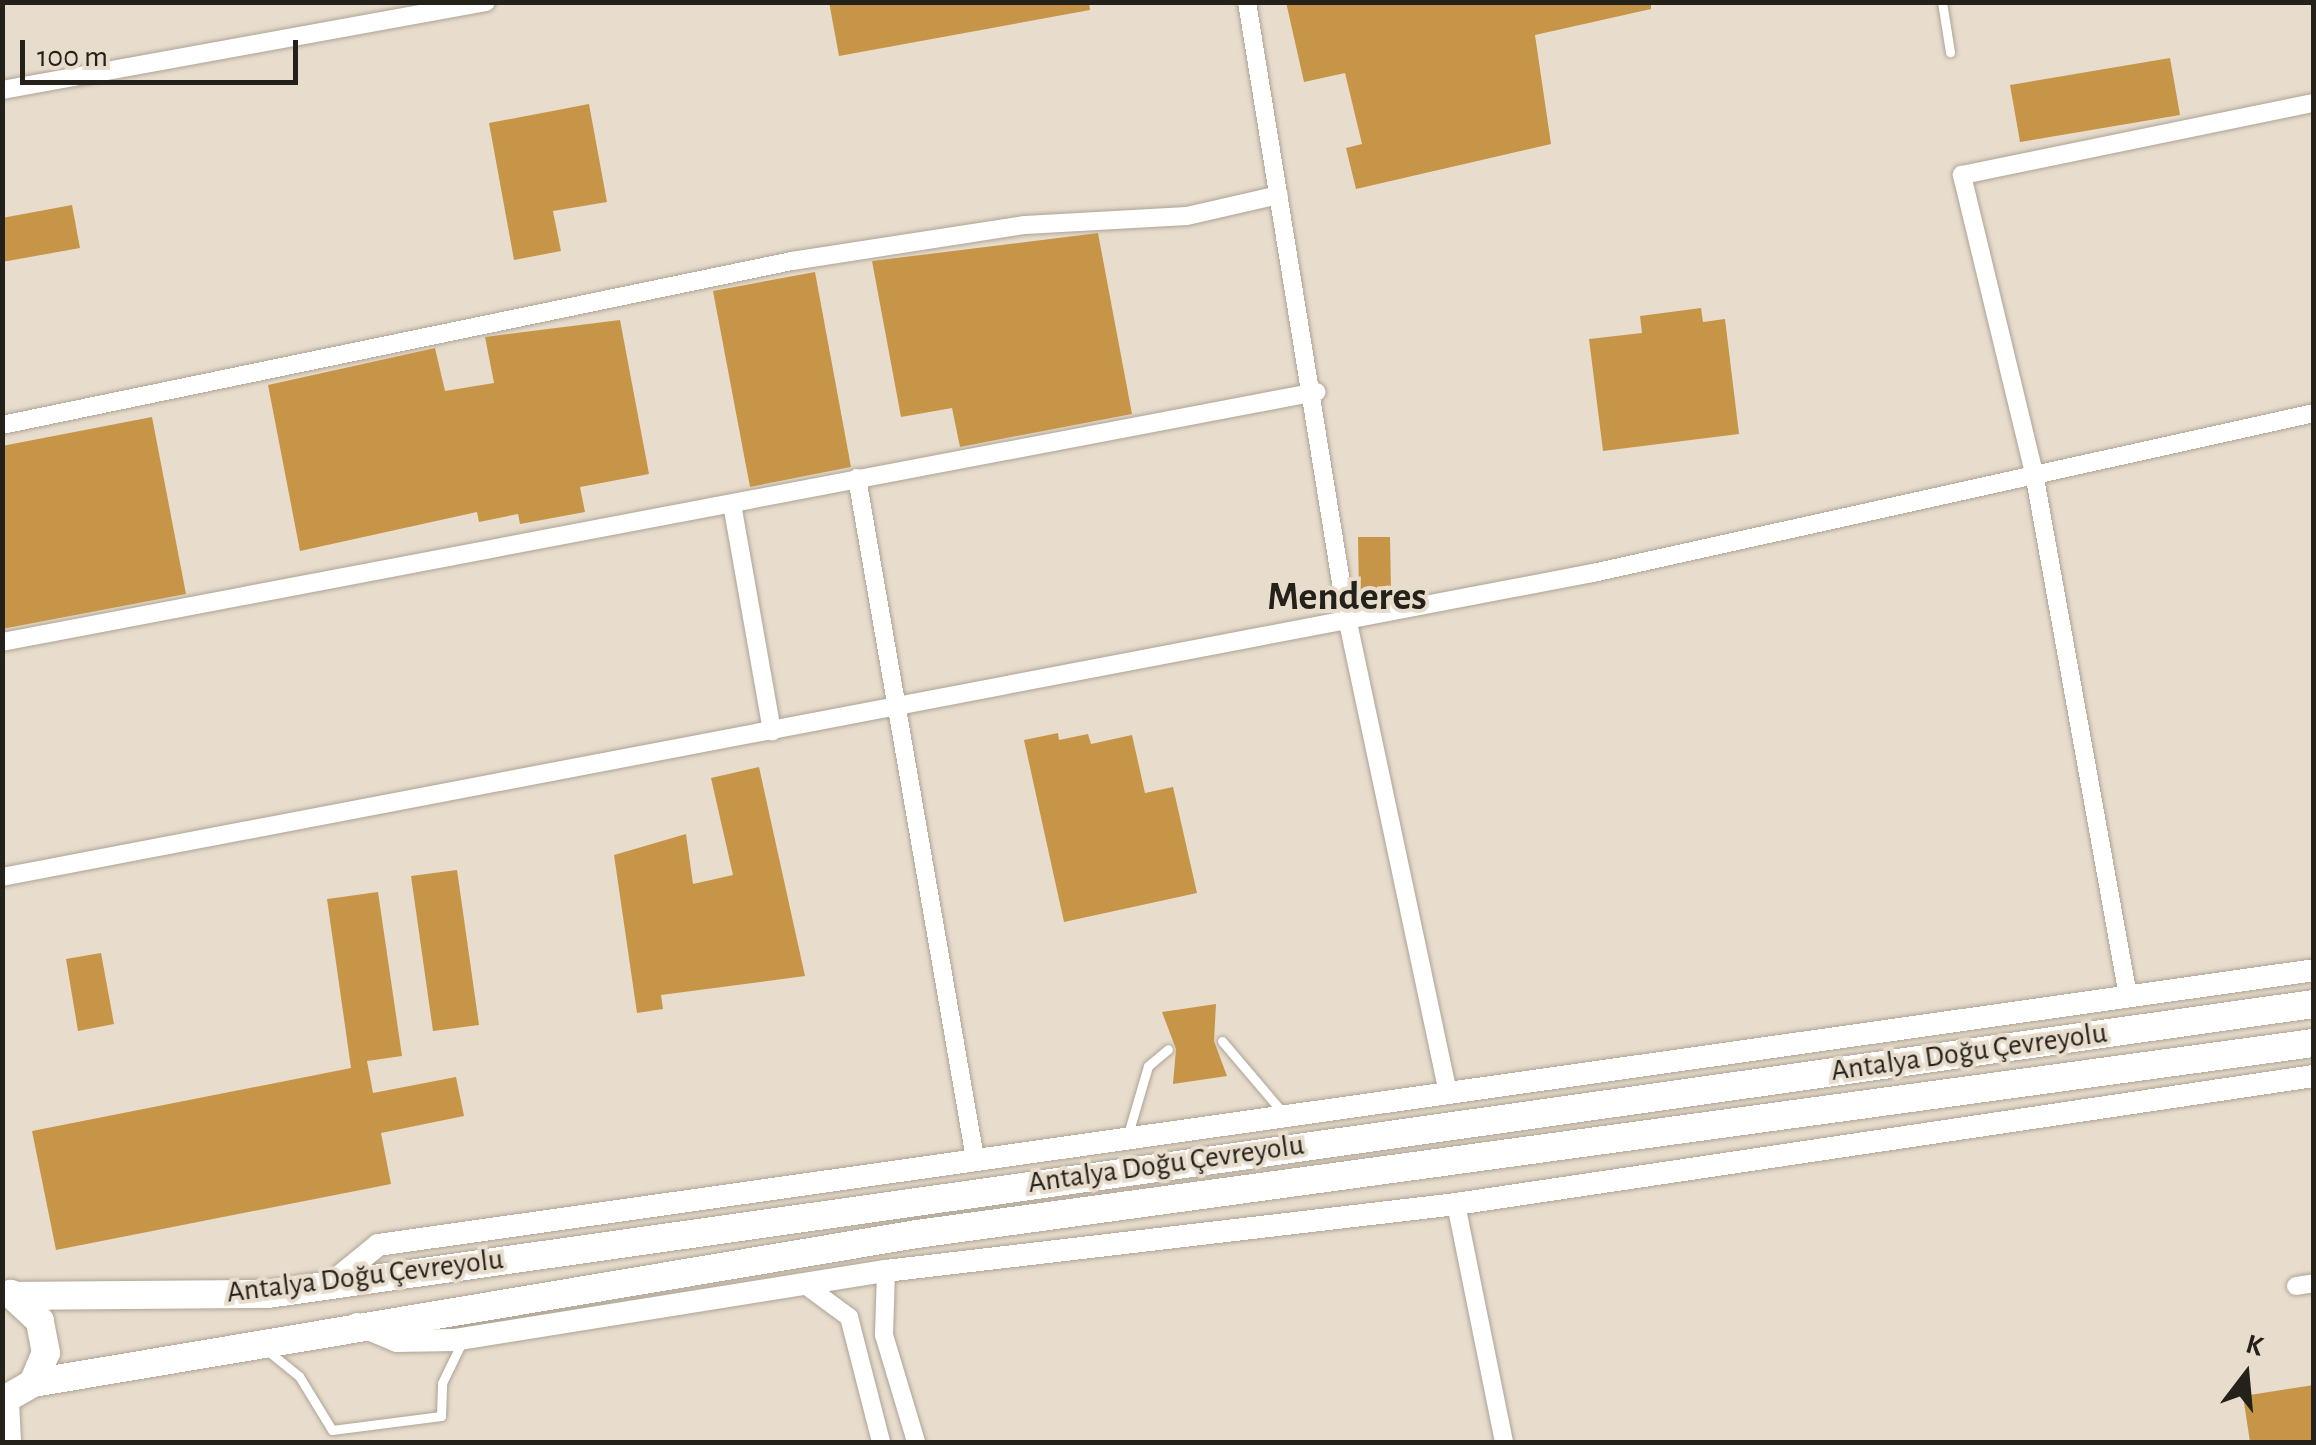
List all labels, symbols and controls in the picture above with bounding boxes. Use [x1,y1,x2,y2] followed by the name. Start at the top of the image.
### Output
[25,20,302,82] scale bar
[37,42,108,72] text: 100 m
[1267,573,1427,621] district label: Menderes
[1829,1015,2109,1089] street label: Antalya Doğu Çevreyolu
[1026,1127,1306,1201] street label: Antalya Doğu Çevreyolu
[225,1241,505,1311] street label: Antalya Doğu Çevreyolu
[2196,1325,2296,1425] north arrow
[2243,1330,2266,1362] text: K

